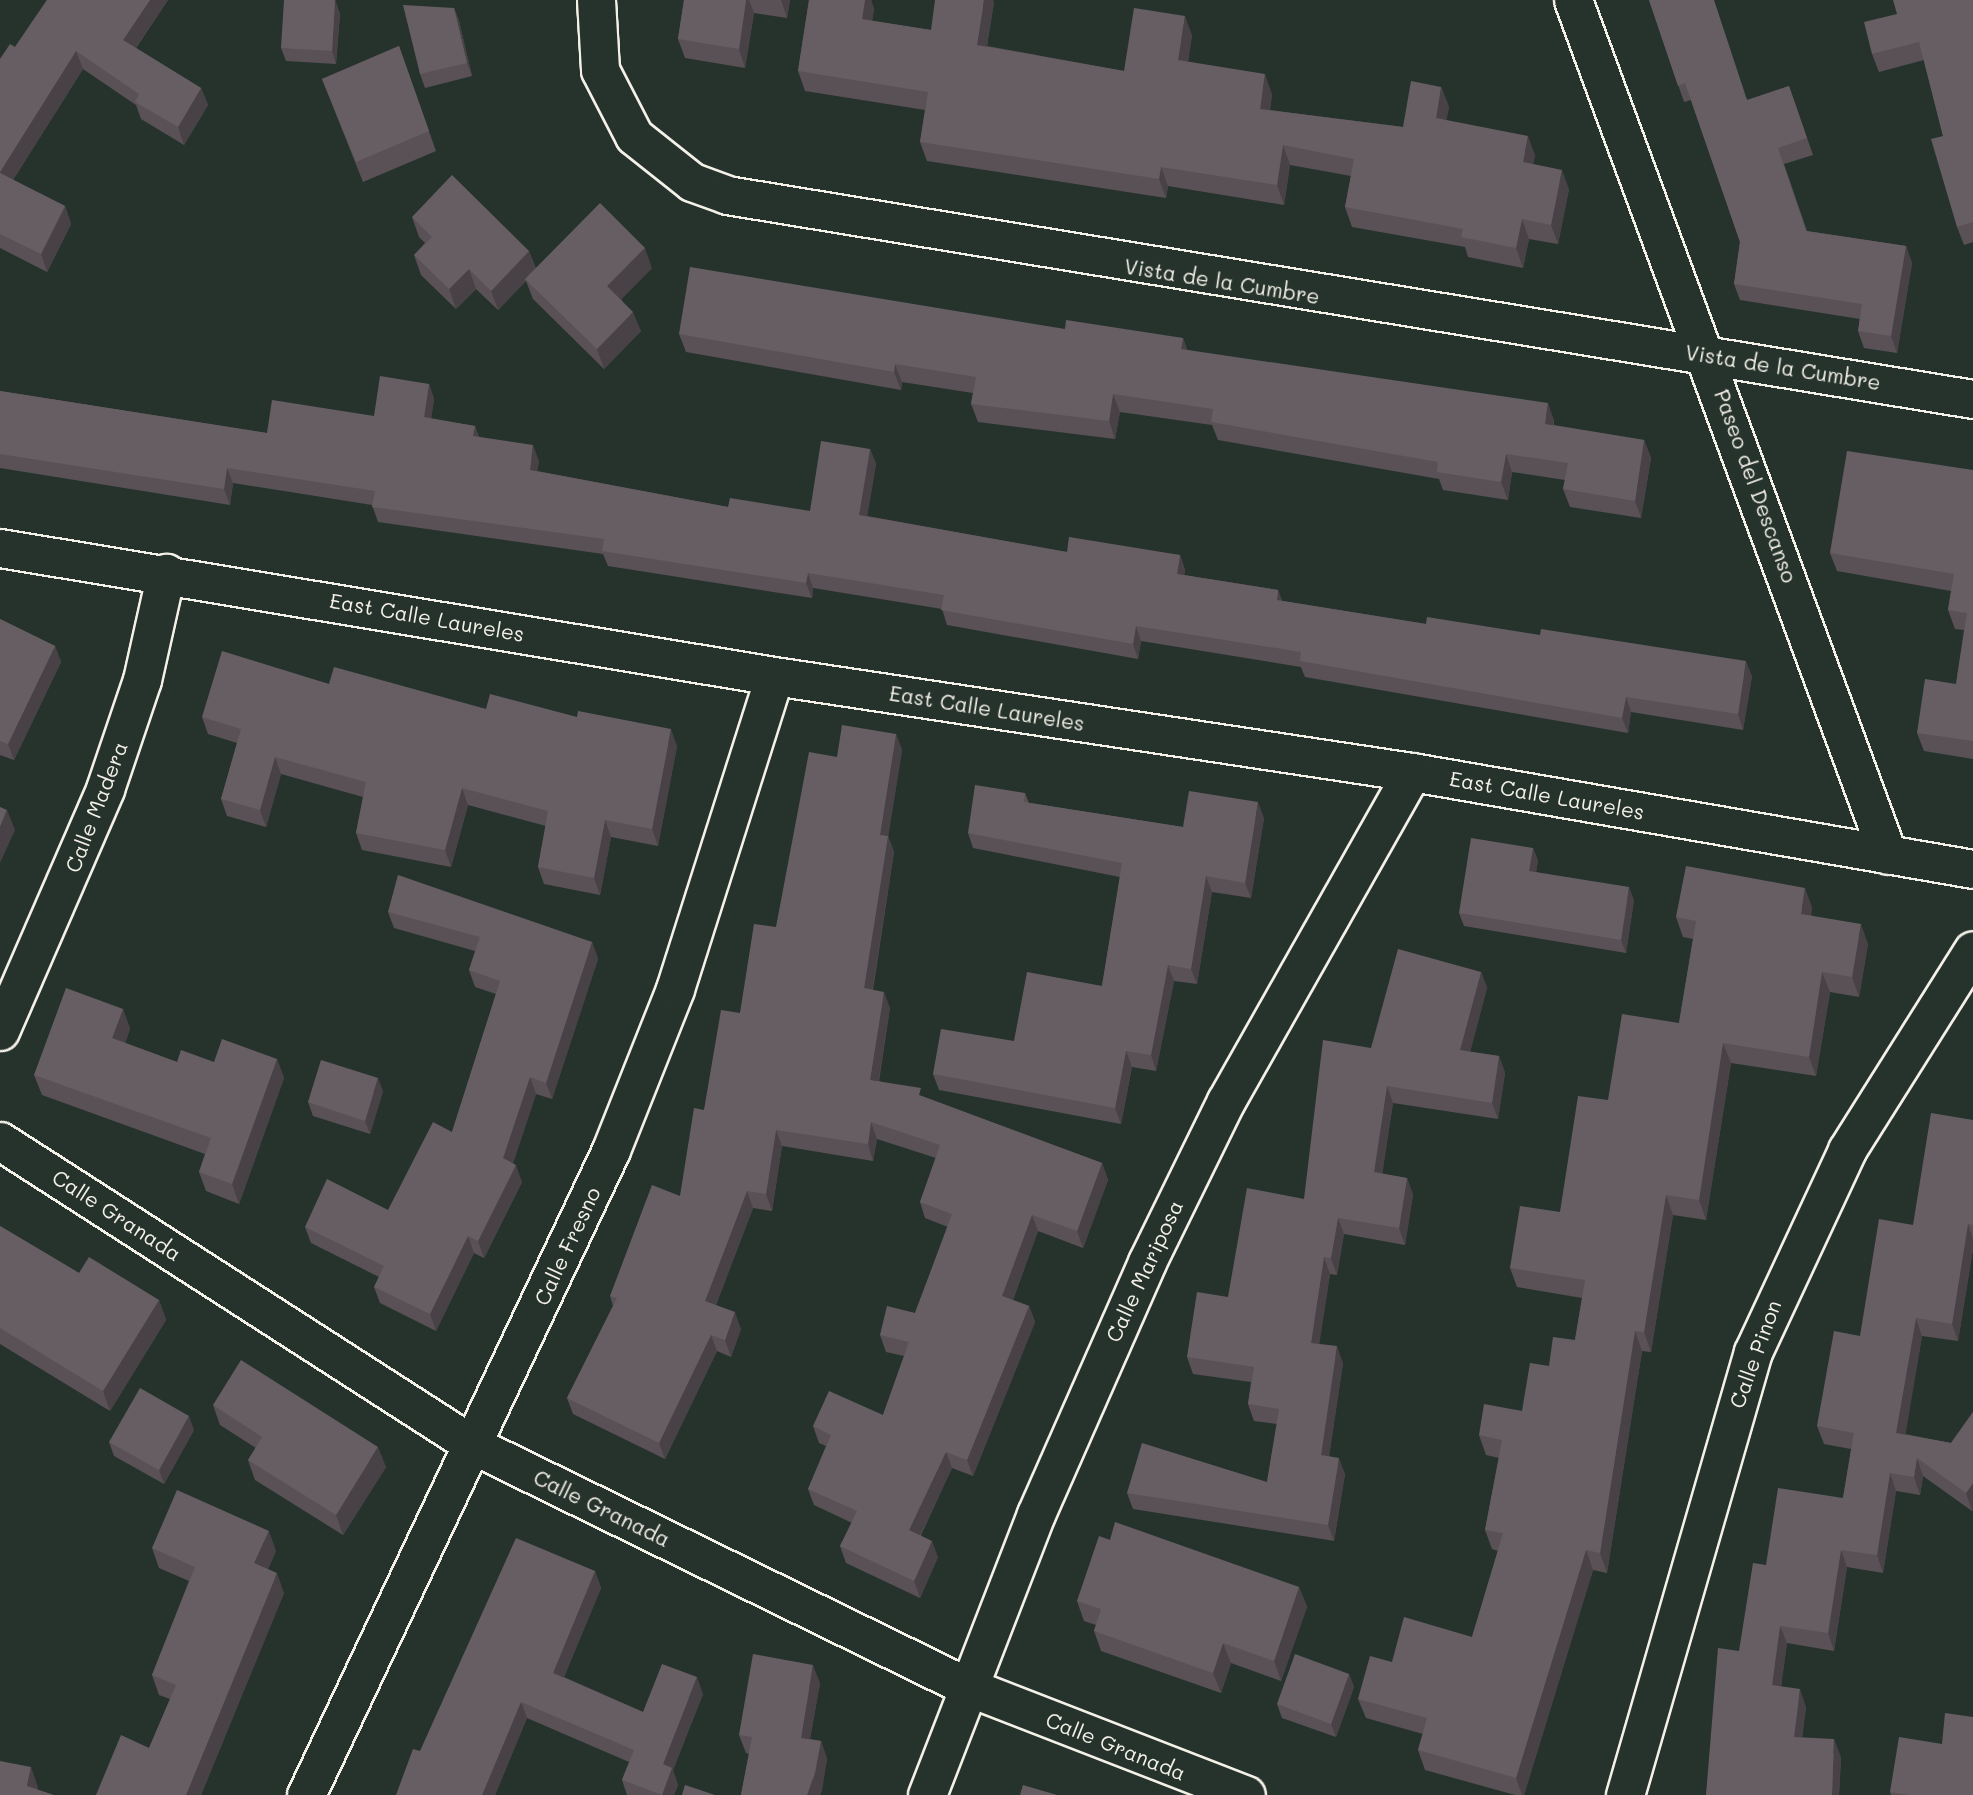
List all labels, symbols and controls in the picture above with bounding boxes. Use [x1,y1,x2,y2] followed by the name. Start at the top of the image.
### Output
[1123,253,1321,309] street label: Vista de la Cumbre
[1684,339,1882,395] street label: Vista de la Cumbre
[1709,386,1803,586] street label: Paseo del Descanso
[328,587,526,647] street label: East Calle Laureles
[888,680,1086,736] street label: East Calle Laureles
[59,738,133,876] street label: Calle Madera
[1448,765,1646,825] street label: East Calle Laureles
[48,1164,186,1266] street label: Calle Granada
[529,1183,605,1309] street label: Calle Fresno
[1100,1196,1188,1346] street label: Calle Mariposa
[1724,1296,1786,1412] street label: Calle Pinon
[530,1464,674,1552] street label: Calle Granada
[1042,1706,1190,1786] street label: Calle Granada

